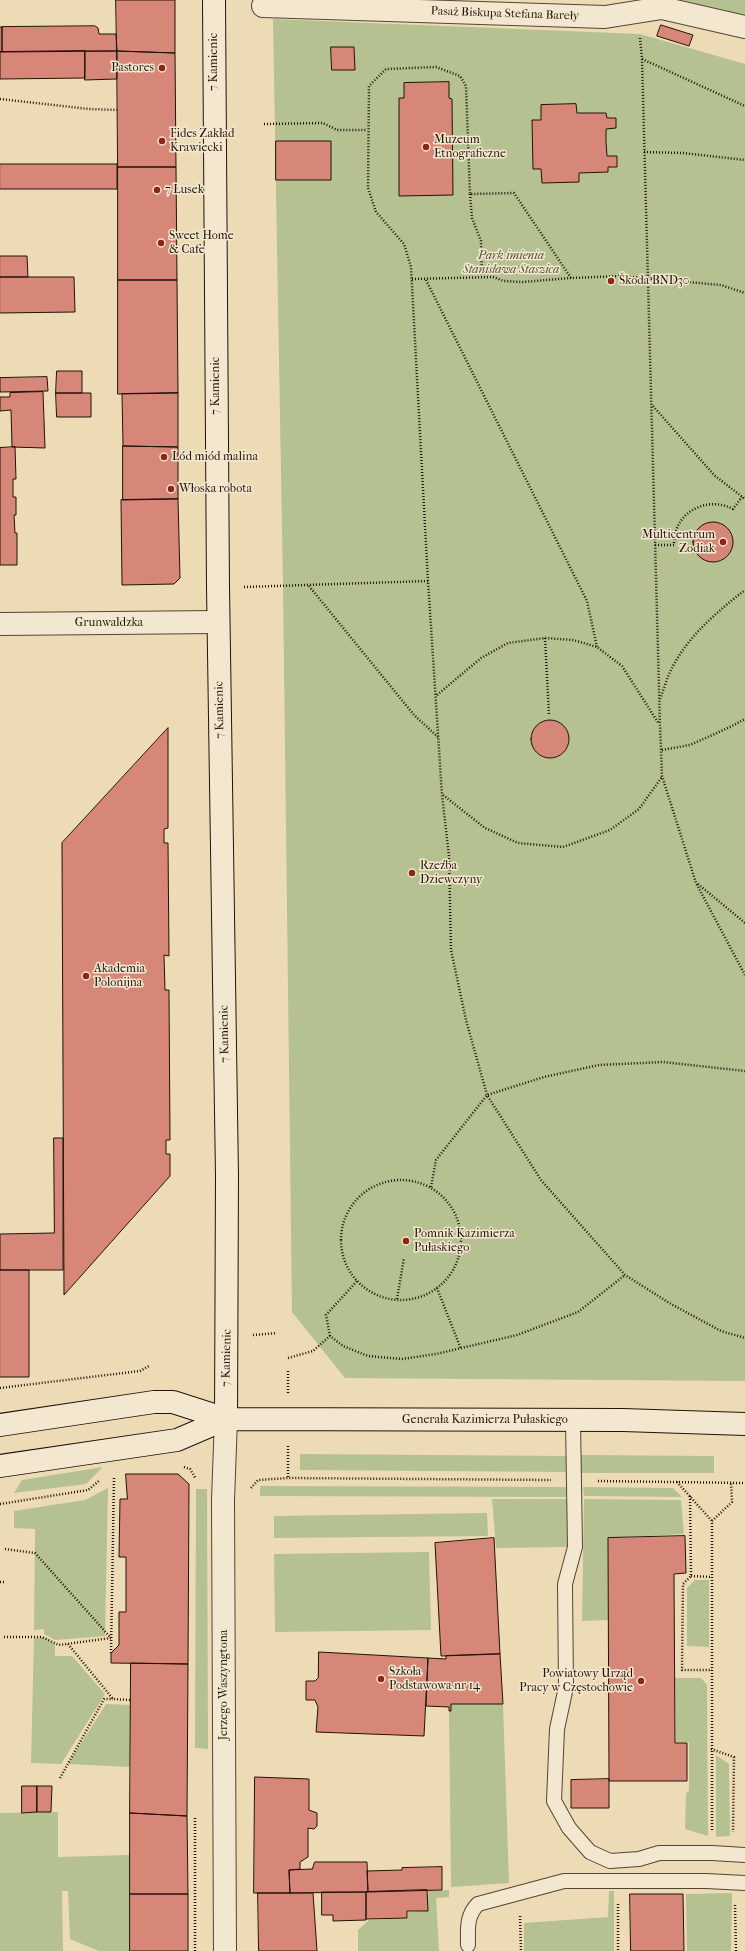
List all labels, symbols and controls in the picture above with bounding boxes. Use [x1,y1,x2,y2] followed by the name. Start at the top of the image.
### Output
[430,4,580,24] street label: Pasaż Biskupa Stefana Bareły
[207,33,221,91] street label: 7 Kamienic
[111,61,154,75] place label: Pastores
[157,63,167,73] marker: Pastores
[170,127,235,155] place label: Fides Zakład Krawiecki
[434,133,506,161] place label: Muzeum Etnograficzne
[157,136,167,146] marker: Fides Zakład Krawiecki
[421,142,431,152] marker: Muzeum Etnograficzne
[165,183,204,197] place label: 7 Łusek
[152,185,162,195] marker: 7 Łusek
[169,229,234,257] place label: Sweet Home & Cafe
[156,238,166,248] marker: Sweet Home & Cafe
[463,249,559,277] park label: Park imienia Stanisława Staszica
[619,274,689,288] place label: Škoda BND30
[606,276,616,286] marker: Škoda BND30
[209,357,223,415] street label: 7 Kamienic
[172,450,258,464] place label: Lód miód malina
[159,452,169,462] marker: Lód miód malina
[179,482,252,496] place label: Włoska robota
[166,484,176,494] marker: Włoska robota
[642,528,715,556] place label: Multicentrum Zodiak
[718,537,728,547] marker: Multicentrum Zodiak
[75,616,143,630] street label: Grunwaldzka
[212,681,228,739] street label: 7 Kamienic
[420,859,482,887] place label: Rzeźba Dziewczyny
[407,868,417,878] marker: Rzeźba Dziewczyny
[94,962,145,990] place label: Akademia Polonijna
[81,971,91,981] marker: Akademia Polonijna
[217,1005,233,1063] street label: 7 Kamienic
[414,1227,515,1255] place label: Pomnik Kazimierza Pułaskiego
[401,1236,411,1246] marker: Pomnik Kazimierza Pułaskiego
[219,1329,235,1387] street label: 7 Kamienic
[402,1413,568,1427] street label: Generała Kazimierza Pułaskiego
[217,1630,231,1740] street label: Jerzego Waszyngtona
[389,1665,480,1693] place label: Szkoła Podstawowa nr 14
[519,1667,633,1695] place label: Powiatowy Urząd Pracy w Częstochowie
[376,1674,386,1684] marker: Szkoła Podstawowa nr 14
[636,1676,646,1686] marker: Powiatowy Urząd Pracy w Częstochowie

